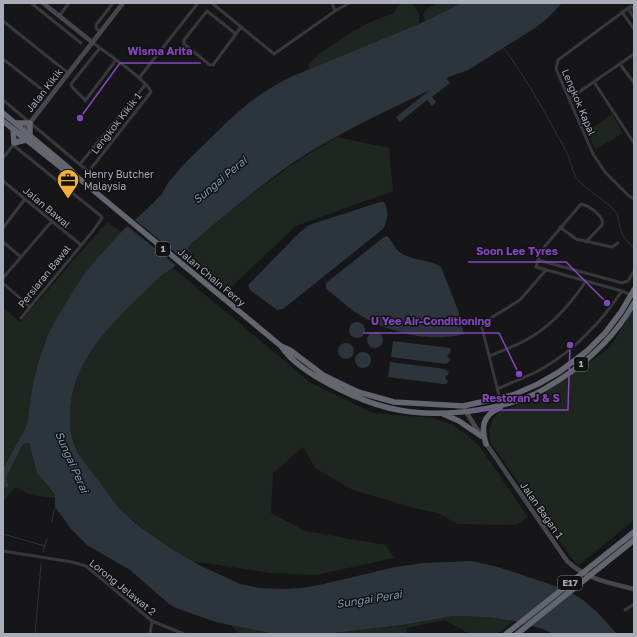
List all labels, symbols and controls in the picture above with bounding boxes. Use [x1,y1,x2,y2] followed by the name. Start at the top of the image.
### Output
[120,40,201,63] callout: Wisma Arita
[128,44,192,57] text: Wisma Arita
[23,65,65,114] street label: Jalan Kikik
[560,67,598,137] street label: Lengkok Kapal
[88,90,144,156] street label: Lengkok Kikik 1
[190,152,251,207] water label: Sungai Perai
[55,167,81,200] office icon: Henry Butcher Malaysia
[84,168,154,192] place label: Henry Butcher Malaysia
[21,184,73,230] street label: Jalan Bawal
[468,239,566,262] callout: Soon Lee Tyres
[15,242,73,310] street label: Persiaran Bawal
[156,242,170,256] road number: 1
[476,244,558,257] text: Soon Lee Tyres
[176,245,248,309] street label: Jalan Chain Ferry
[363,310,499,333] callout: U Yee Air-Conditioning
[371,314,491,327] text: U Yee Air-Conditioning
[574,357,588,371] road number: 1
[474,387,568,410] callout: Restoran J & S
[482,391,560,404] text: Restoran J & S
[52,429,93,497] water label: Sungai Perai
[518,479,566,541] street label: Jalan Bagan 1
[87,557,159,618] street label: Lorong Jelawat 2
[558,576,582,590] road number: E17
[335,587,405,611] water label: Sungai Perai

